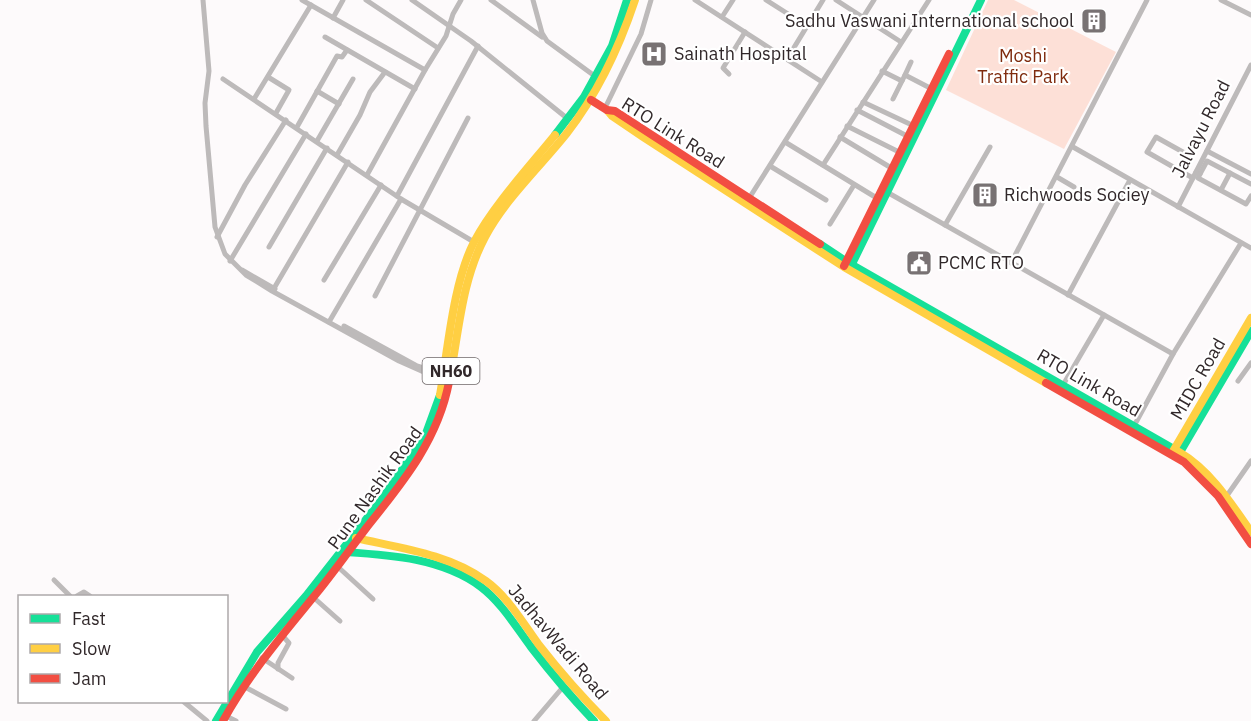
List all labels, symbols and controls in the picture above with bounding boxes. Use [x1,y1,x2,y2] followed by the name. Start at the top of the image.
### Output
[1079,6,1109,36] building icon: Sadhu Vaswani International school
[785,9,1074,32] place label: Sadhu Vaswani International school
[639,39,669,69] hospital icon: Sainath Hospital
[674,42,807,65] place label: Sainath Hospital
[977,44,1069,88] park label: Moshi Traffic Park
[1166,76,1235,181] street label: Jalvayu Road
[618,92,729,173] street label: RTO Link Road
[970,180,1000,210] building icon: Richwoods Sociey
[1004,183,1149,206] place label: Richwoods Sociey
[904,248,934,278] public building icon: PCMC RTO
[938,251,1024,274] place label: PCMC RTO
[1165,334,1230,424] street label: MIDC Road
[1033,343,1146,422] street label: RTO Link Road
[422,358,480,384] road number: NH60
[322,422,427,554] street label: Pune Nashik Road
[503,579,613,704] street label: JadhavWadi Road
[18,595,228,703] legend
[72,607,106,630] text: Fast
[72,637,111,660] text: Slow
[72,667,107,690] text: Jam

